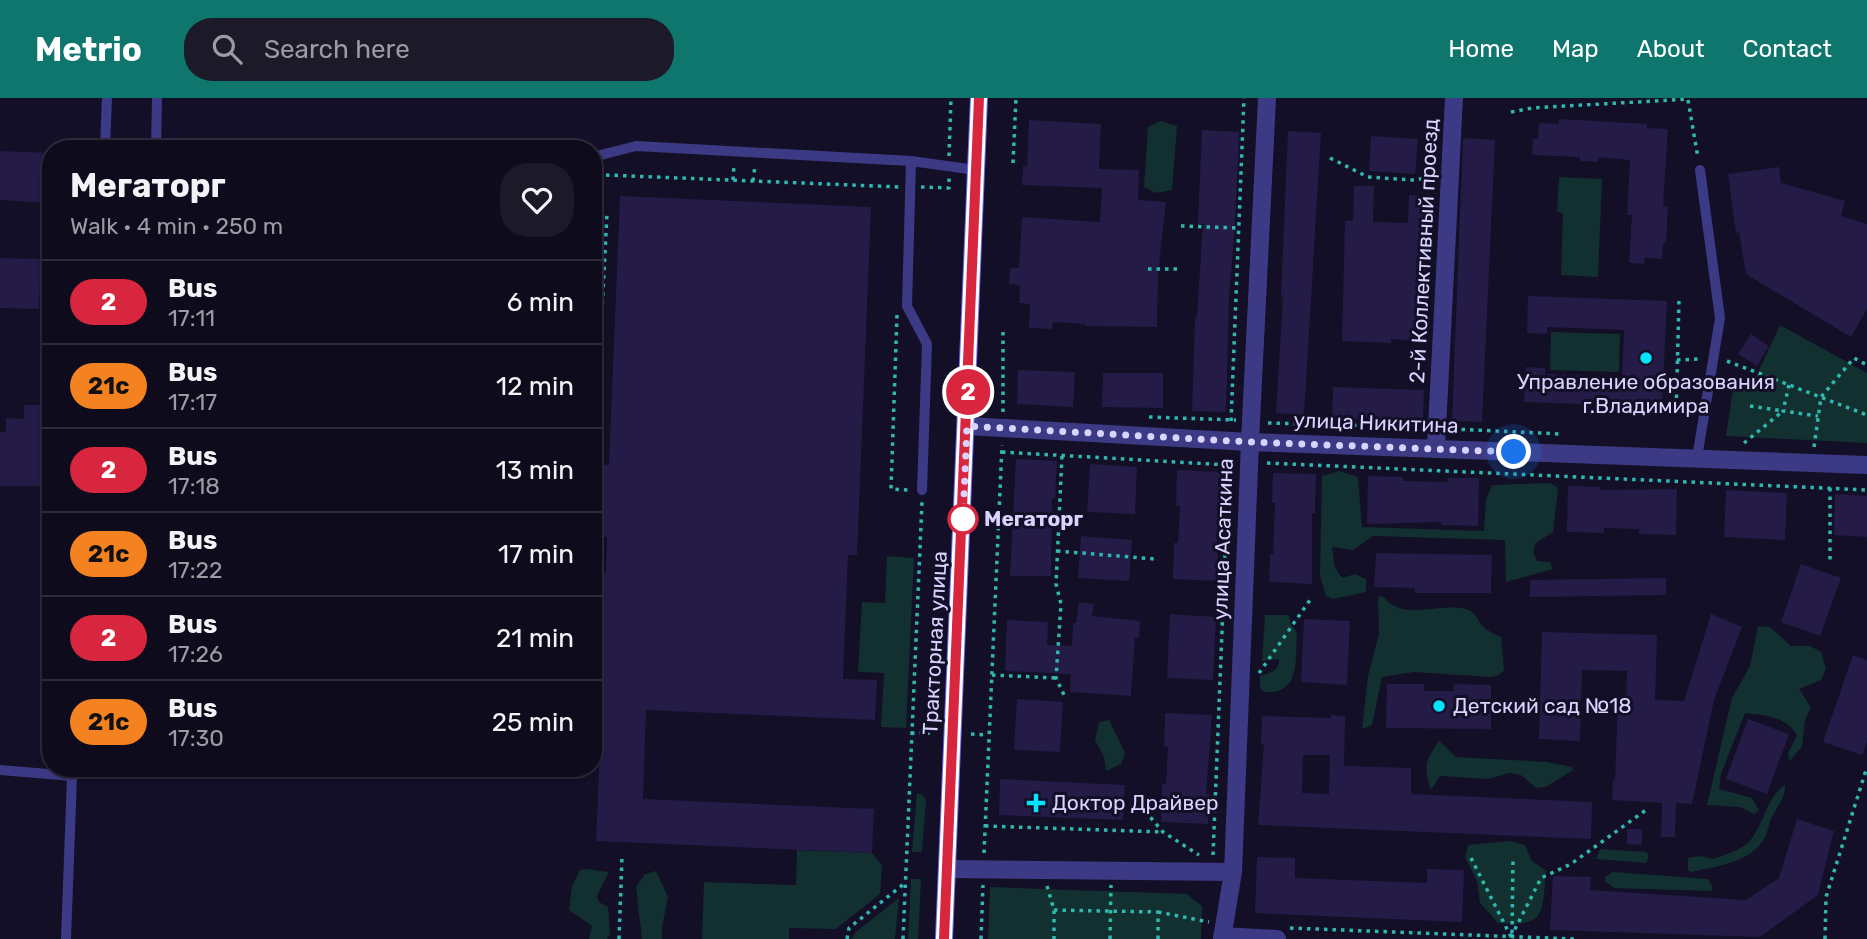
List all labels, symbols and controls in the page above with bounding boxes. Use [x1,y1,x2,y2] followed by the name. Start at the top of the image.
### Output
[184,18,674,81] search box
[35,30,142,69] text: Metrio
[208,30,246,68] icon: search
[264,34,410,65] text: Search here
[1448,35,1514,63] text: Home
[1552,35,1599,63] text: Map
[1637,35,1705,63] text: About
[1743,35,1832,63] text: Contact
[1404,118,1443,384] street label: 2-й Коллективный проезд
[500,163,574,237] button: heart
[70,166,226,205] text: Мегаторг
[70,212,283,240] text: Walk · 4 min · 250 m
[168,273,217,304] text: Bus
[507,287,574,318] text: 6 min
[101,288,116,316] text: 2
[168,304,215,332] text: 17:11
[1638,350,1654,366] marker: Управление образования г.Владимира
[168,357,217,388] text: Bus
[945,369,991,415] line badge: 2
[1517,369,1775,418] place label: Управление образования г.Владимира
[496,371,574,402] text: 12 min
[88,372,129,400] text: 21с
[960,378,976,406] text: 2
[168,388,217,416] text: 17:17
[1293,407,1459,438] street label: улица Никитина
[1496,434,1531,469] your location
[168,441,217,472] text: Bus
[496,455,574,486] text: 13 min
[101,456,116,484] text: 2
[1207,458,1238,620] street label: улица Асаткина
[168,472,220,500] text: 17:18
[948,504,978,534] marker: Мегаторг
[984,506,1083,531] place label: Мегаторг
[168,525,217,556] text: Bus
[498,539,574,570] text: 17 min
[88,540,129,568] text: 21с
[917,550,952,736] street label: Тракторная улица
[168,556,223,584] text: 17:22
[168,609,217,640] text: Bus
[496,623,574,654] text: 21 min
[101,624,116,652] text: 2
[168,640,223,668] text: 17:26
[168,693,217,724] text: Bus
[1453,693,1632,718] place label: Детский сад №18
[1431,698,1447,714] marker: Детский сад №18
[492,707,574,738] text: 25 min
[88,708,129,736] text: 21с
[168,724,224,752] text: 17:30
[1052,790,1218,815] place label: Доктор Драйвер
[1026,793,1046,813] marker: Доктор Драйвер

